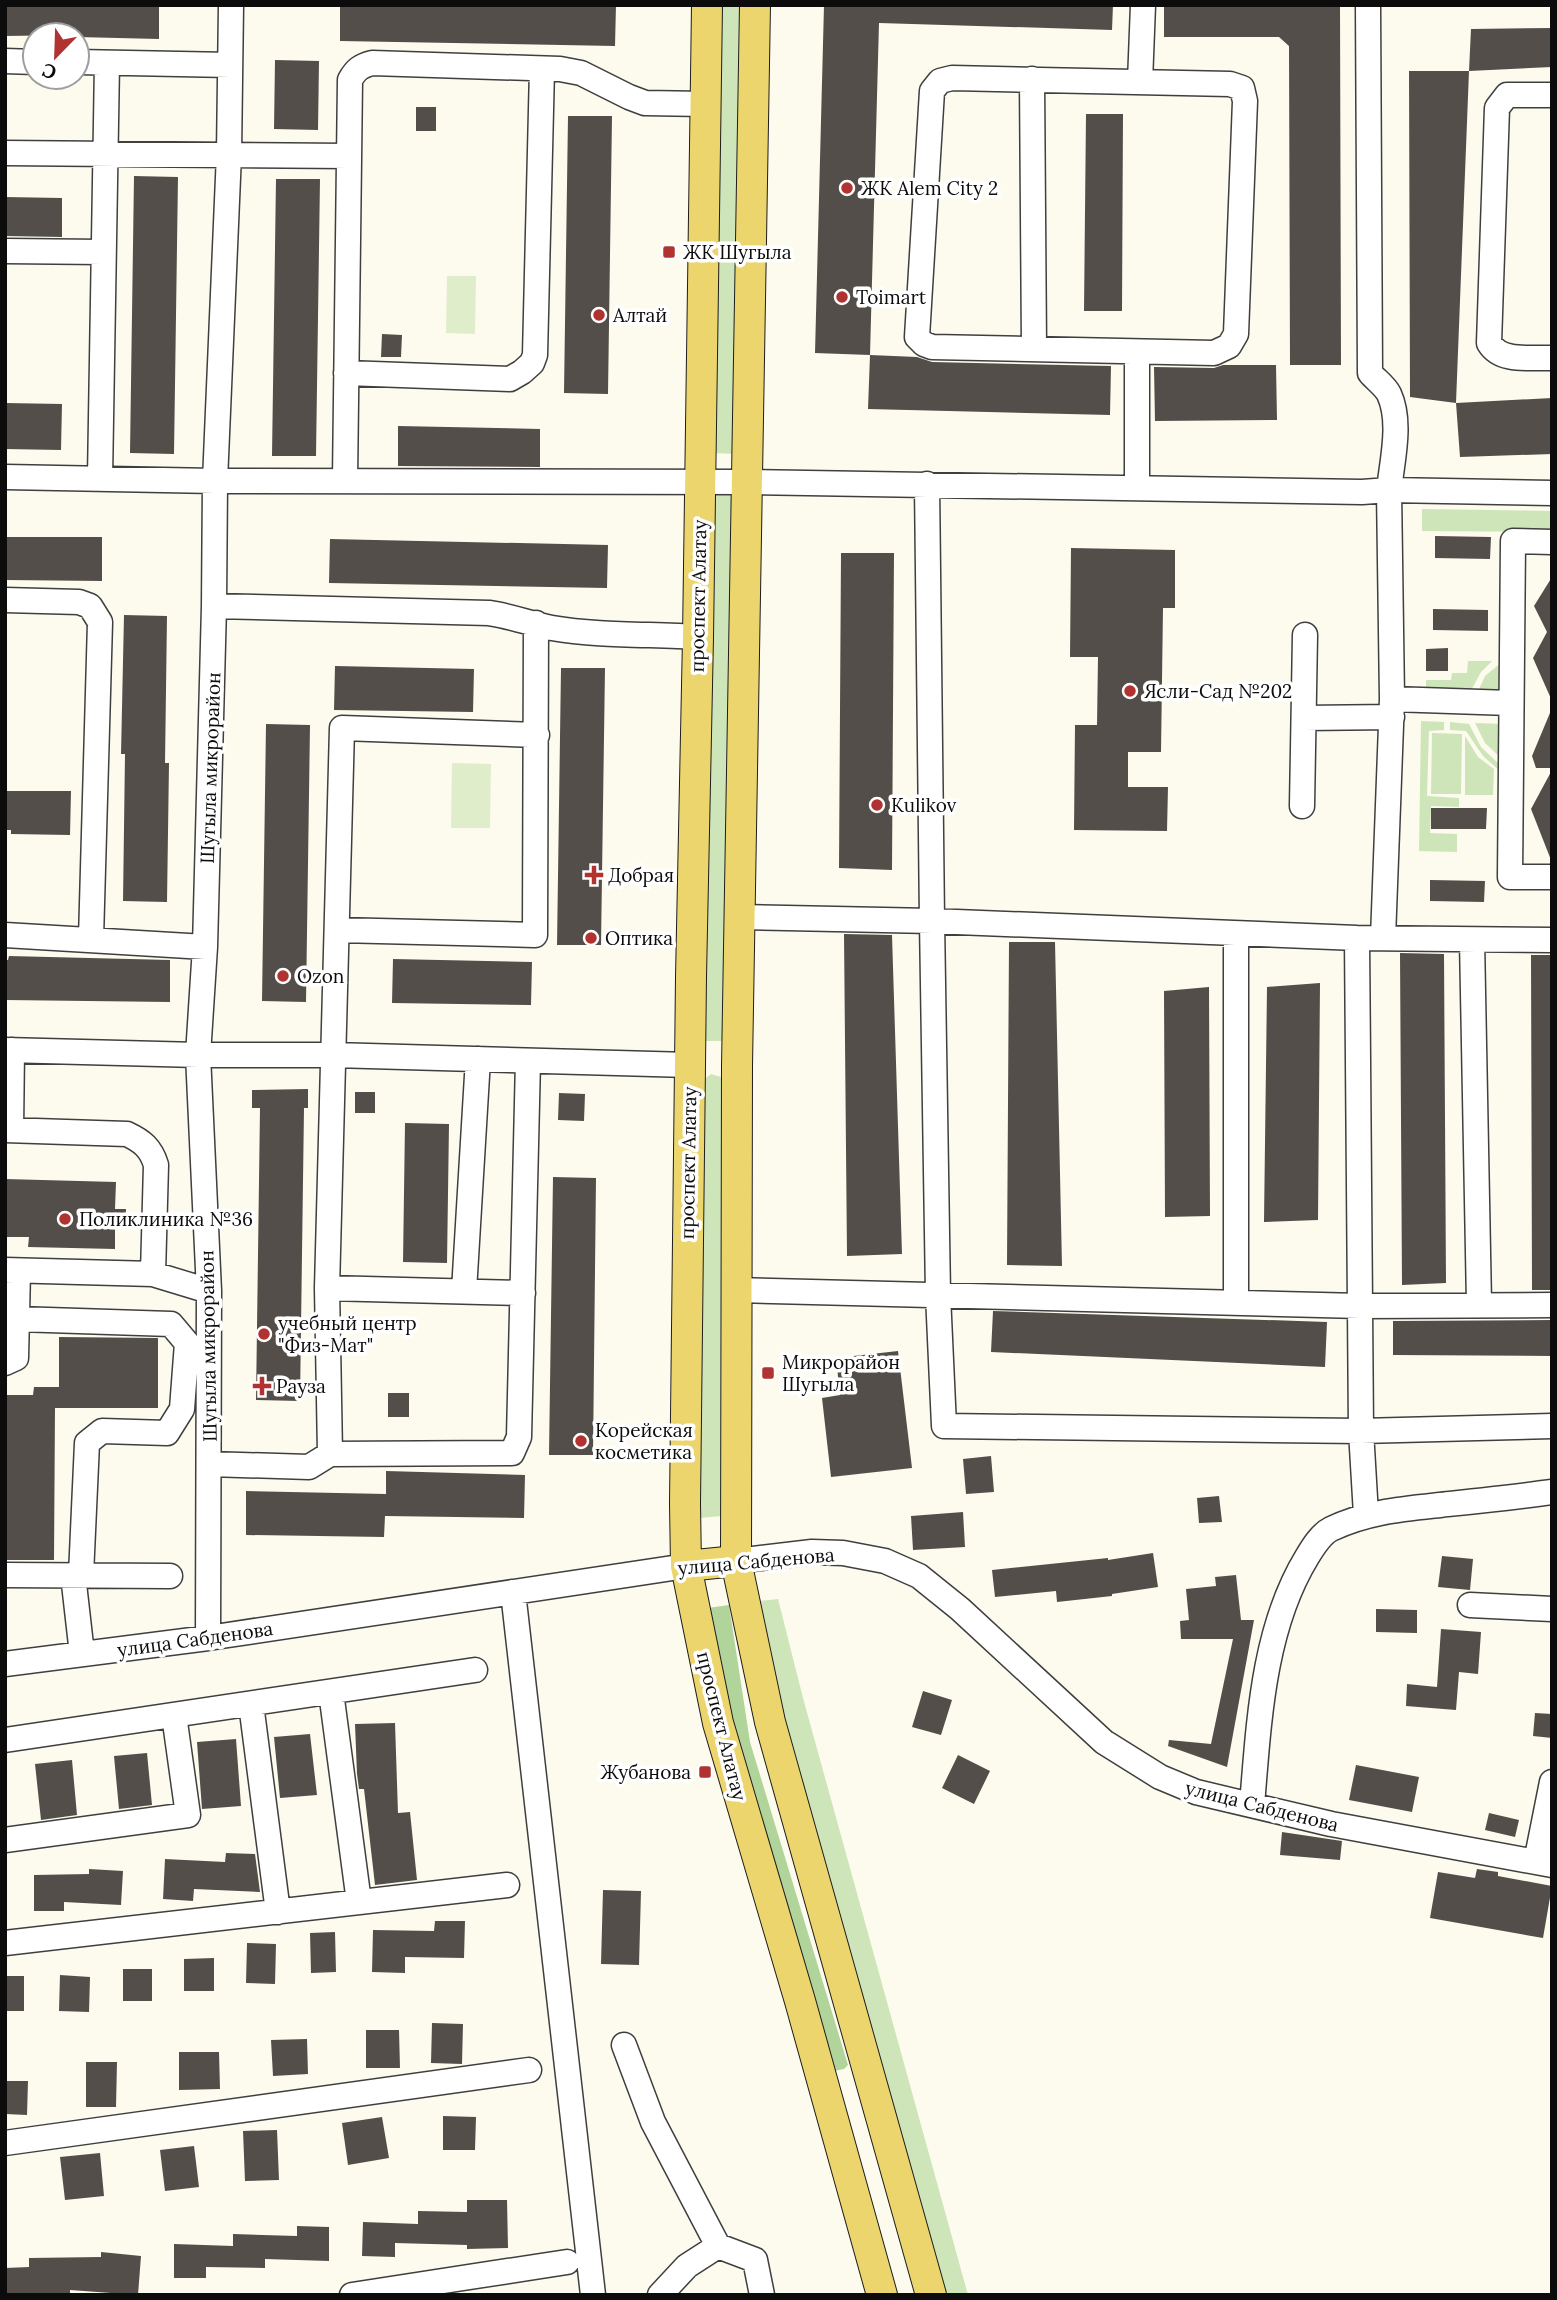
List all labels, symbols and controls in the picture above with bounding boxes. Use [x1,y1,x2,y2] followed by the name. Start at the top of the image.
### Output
[21,21,91,91] north arrow
[39,58,60,85] text: С
[861,176,998,200] place label: ЖК Alem City 2
[839,180,855,196] marker: ЖК Alem City 2
[683,240,792,264] place label: ЖК Шугыла
[661,244,677,260] marker: ЖК Шугыла
[856,285,927,309] place label: Toimart
[834,289,850,305] marker: Toimart
[612,303,667,327] place label: Алтай
[591,307,607,323] marker: Алтай
[685,519,711,673] street label: проспект Алатау
[195,672,225,864] street label: Шугыла микрорайон
[1144,679,1292,703] place label: Ясли-Сад №202
[1122,683,1138,699] marker: Ясли-Сад №202
[891,793,957,817] place label: Kulikov
[869,797,885,813] marker: Kulikov
[608,863,674,887] place label: Добрая
[586,867,602,883] marker: Добрая
[605,926,673,950] place label: Оптика
[583,930,599,946] marker: Оптика
[297,964,344,988] place label: Ozon
[275,968,291,984] marker: Ozon
[675,1086,701,1240] street label: проспект Алатау
[79,1207,253,1231] place label: Поликлиника №36
[57,1211,73,1227] marker: Поликлиника №36
[194,1250,222,1442] street label: Шугыла микрорайон
[278,1311,417,1357] place label: учебный центр "Физ-Мат"
[256,1326,272,1342] marker: учебный центр "Физ-Мат"
[782,1350,900,1396] place label: Микрорайон Шугыла
[760,1365,776,1381] marker: Микрорайон Шугыла
[276,1374,326,1398] place label: Рауза
[254,1378,270,1394] marker: Рауза
[595,1418,693,1464] place label: Корейская косметика
[573,1433,589,1449] marker: Корейская косметика
[677,1542,836,1580] street label: улица Сабденова
[115,1616,275,1662] street label: улица Сабденова
[692,1649,752,1803] street label: проспект Алатау
[600,1760,691,1784] place label: Жубанова
[697,1764,713,1780] marker: Жубанова
[1183,1775,1341,1837] street label: улица Сабденова

